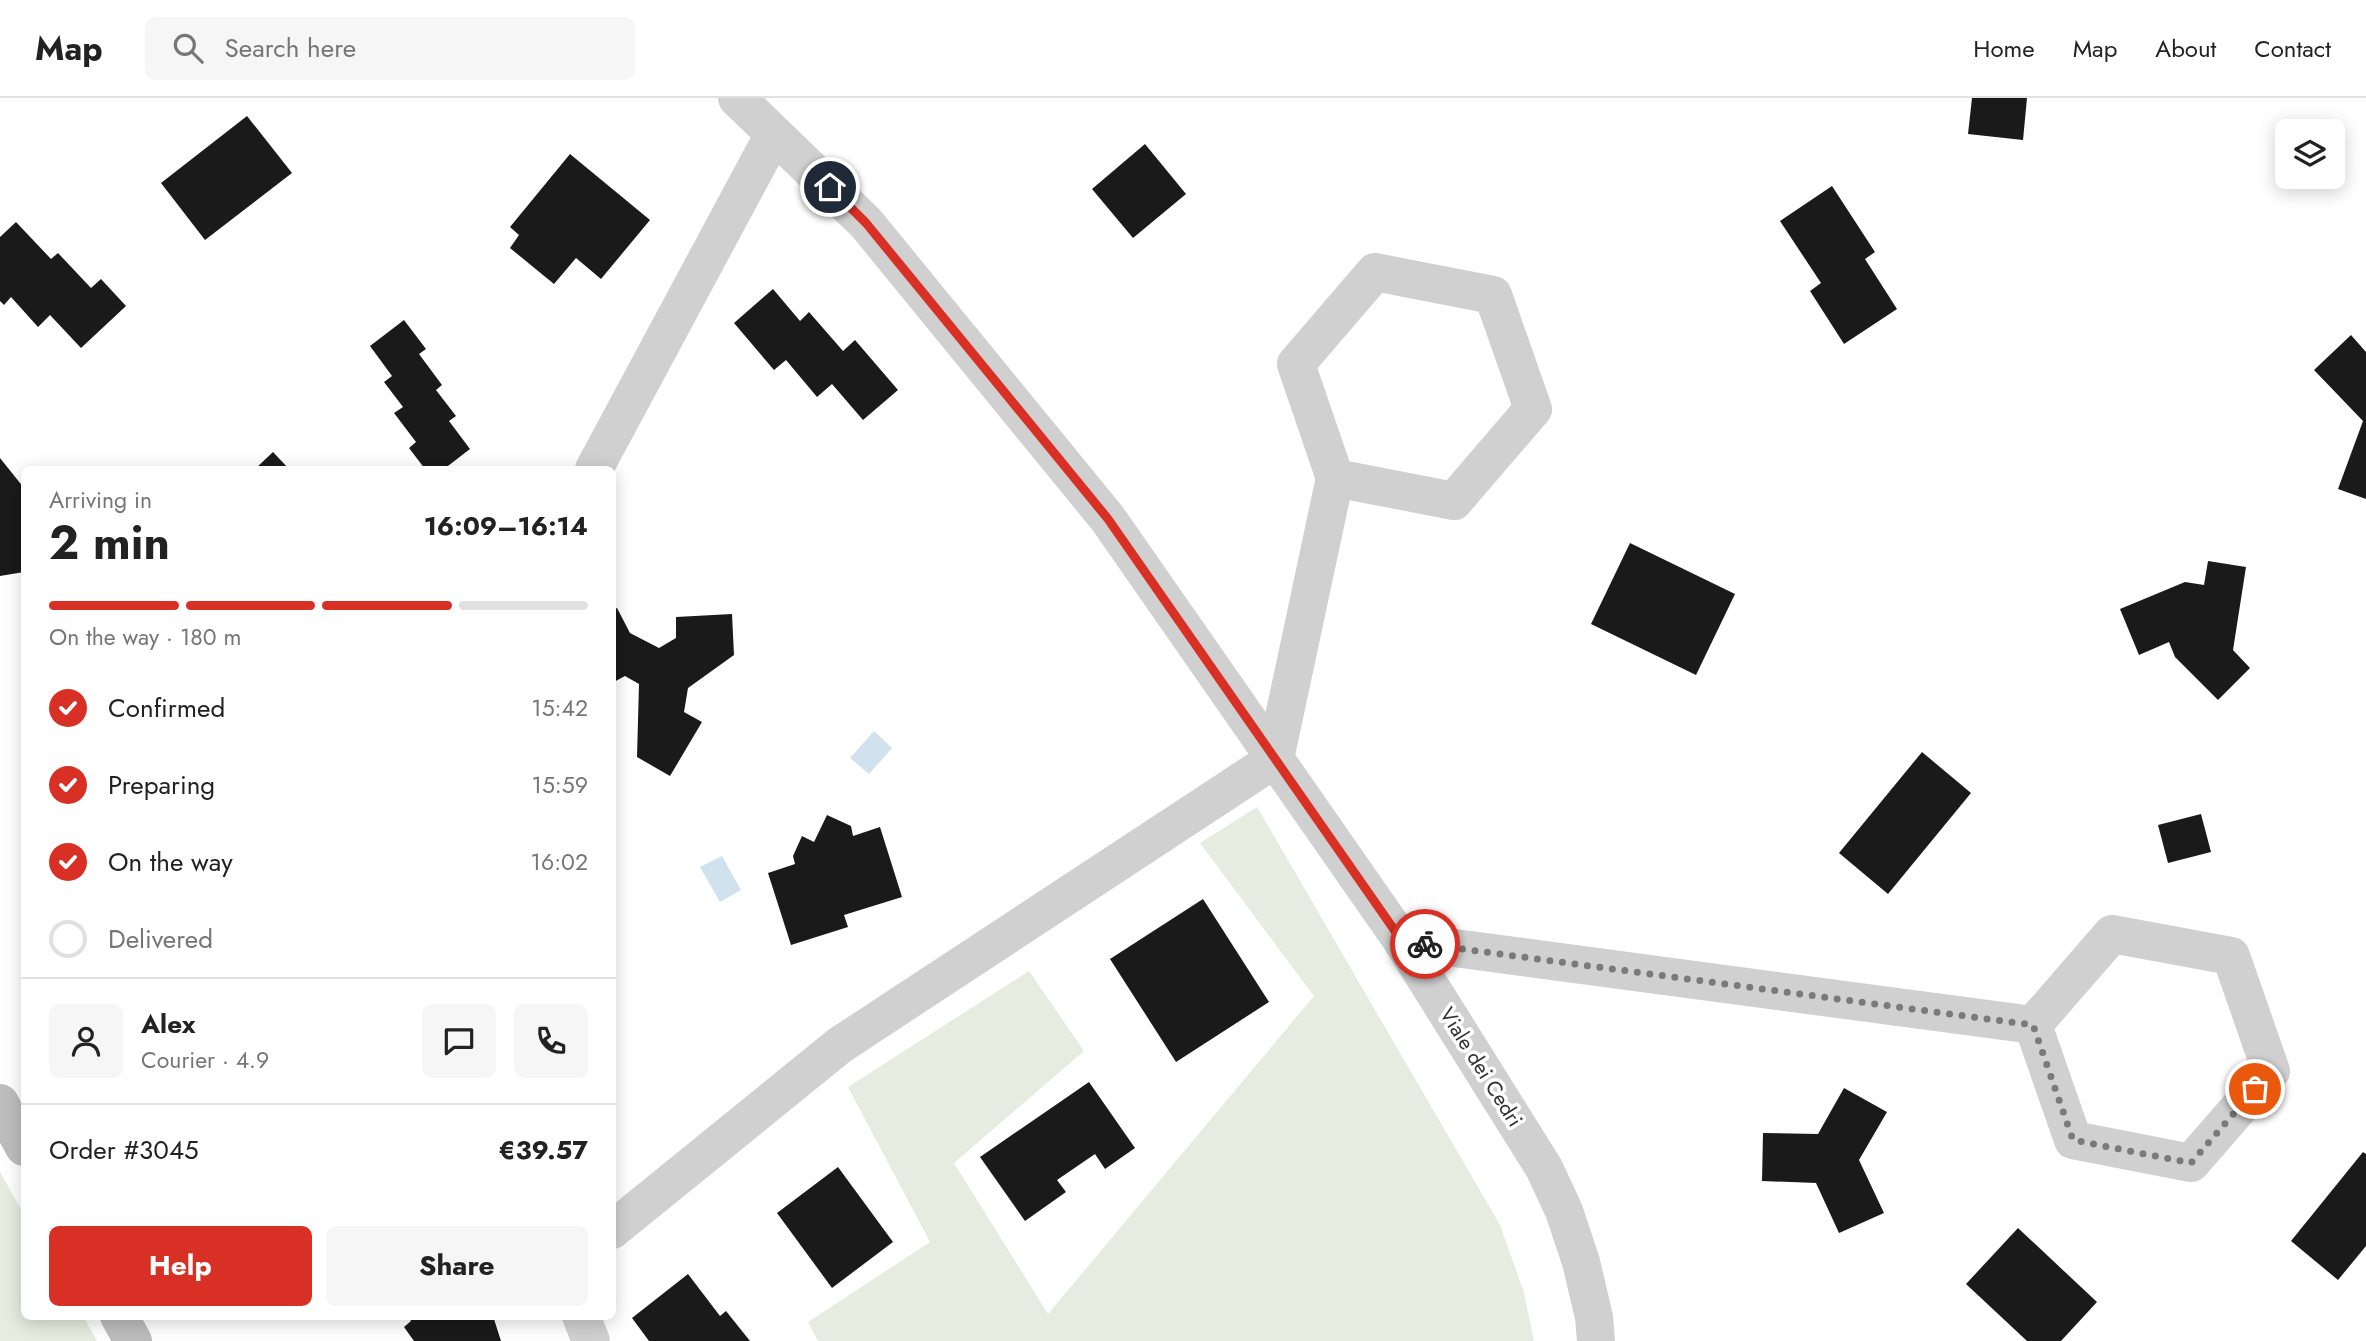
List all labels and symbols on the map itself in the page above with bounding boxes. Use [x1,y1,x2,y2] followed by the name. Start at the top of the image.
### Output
[800,157,860,217] pin
[1390,909,1460,979] courier
[1432,1001,1530,1133] street label: Viale dei Cedri
[2225,1059,2285,1119] pin

